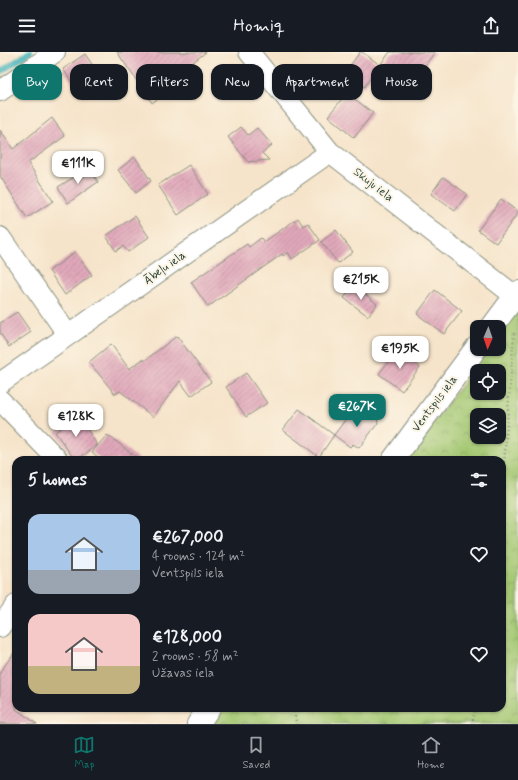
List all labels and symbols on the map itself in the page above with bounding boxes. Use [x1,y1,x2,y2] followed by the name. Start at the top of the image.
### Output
[50,151,106,185] pin: €111K
[350,164,396,206] street label: Skuju iela
[141,248,189,288] street label: Ābeļu iela
[333,267,389,301] pin: €215K
[470,320,506,356] north arrow
[372,336,428,370] pin: €195K
[409,373,461,435] street label: Ventspils iela
[329,394,385,428] pin: €267K
[48,404,104,438] pin: €128K

